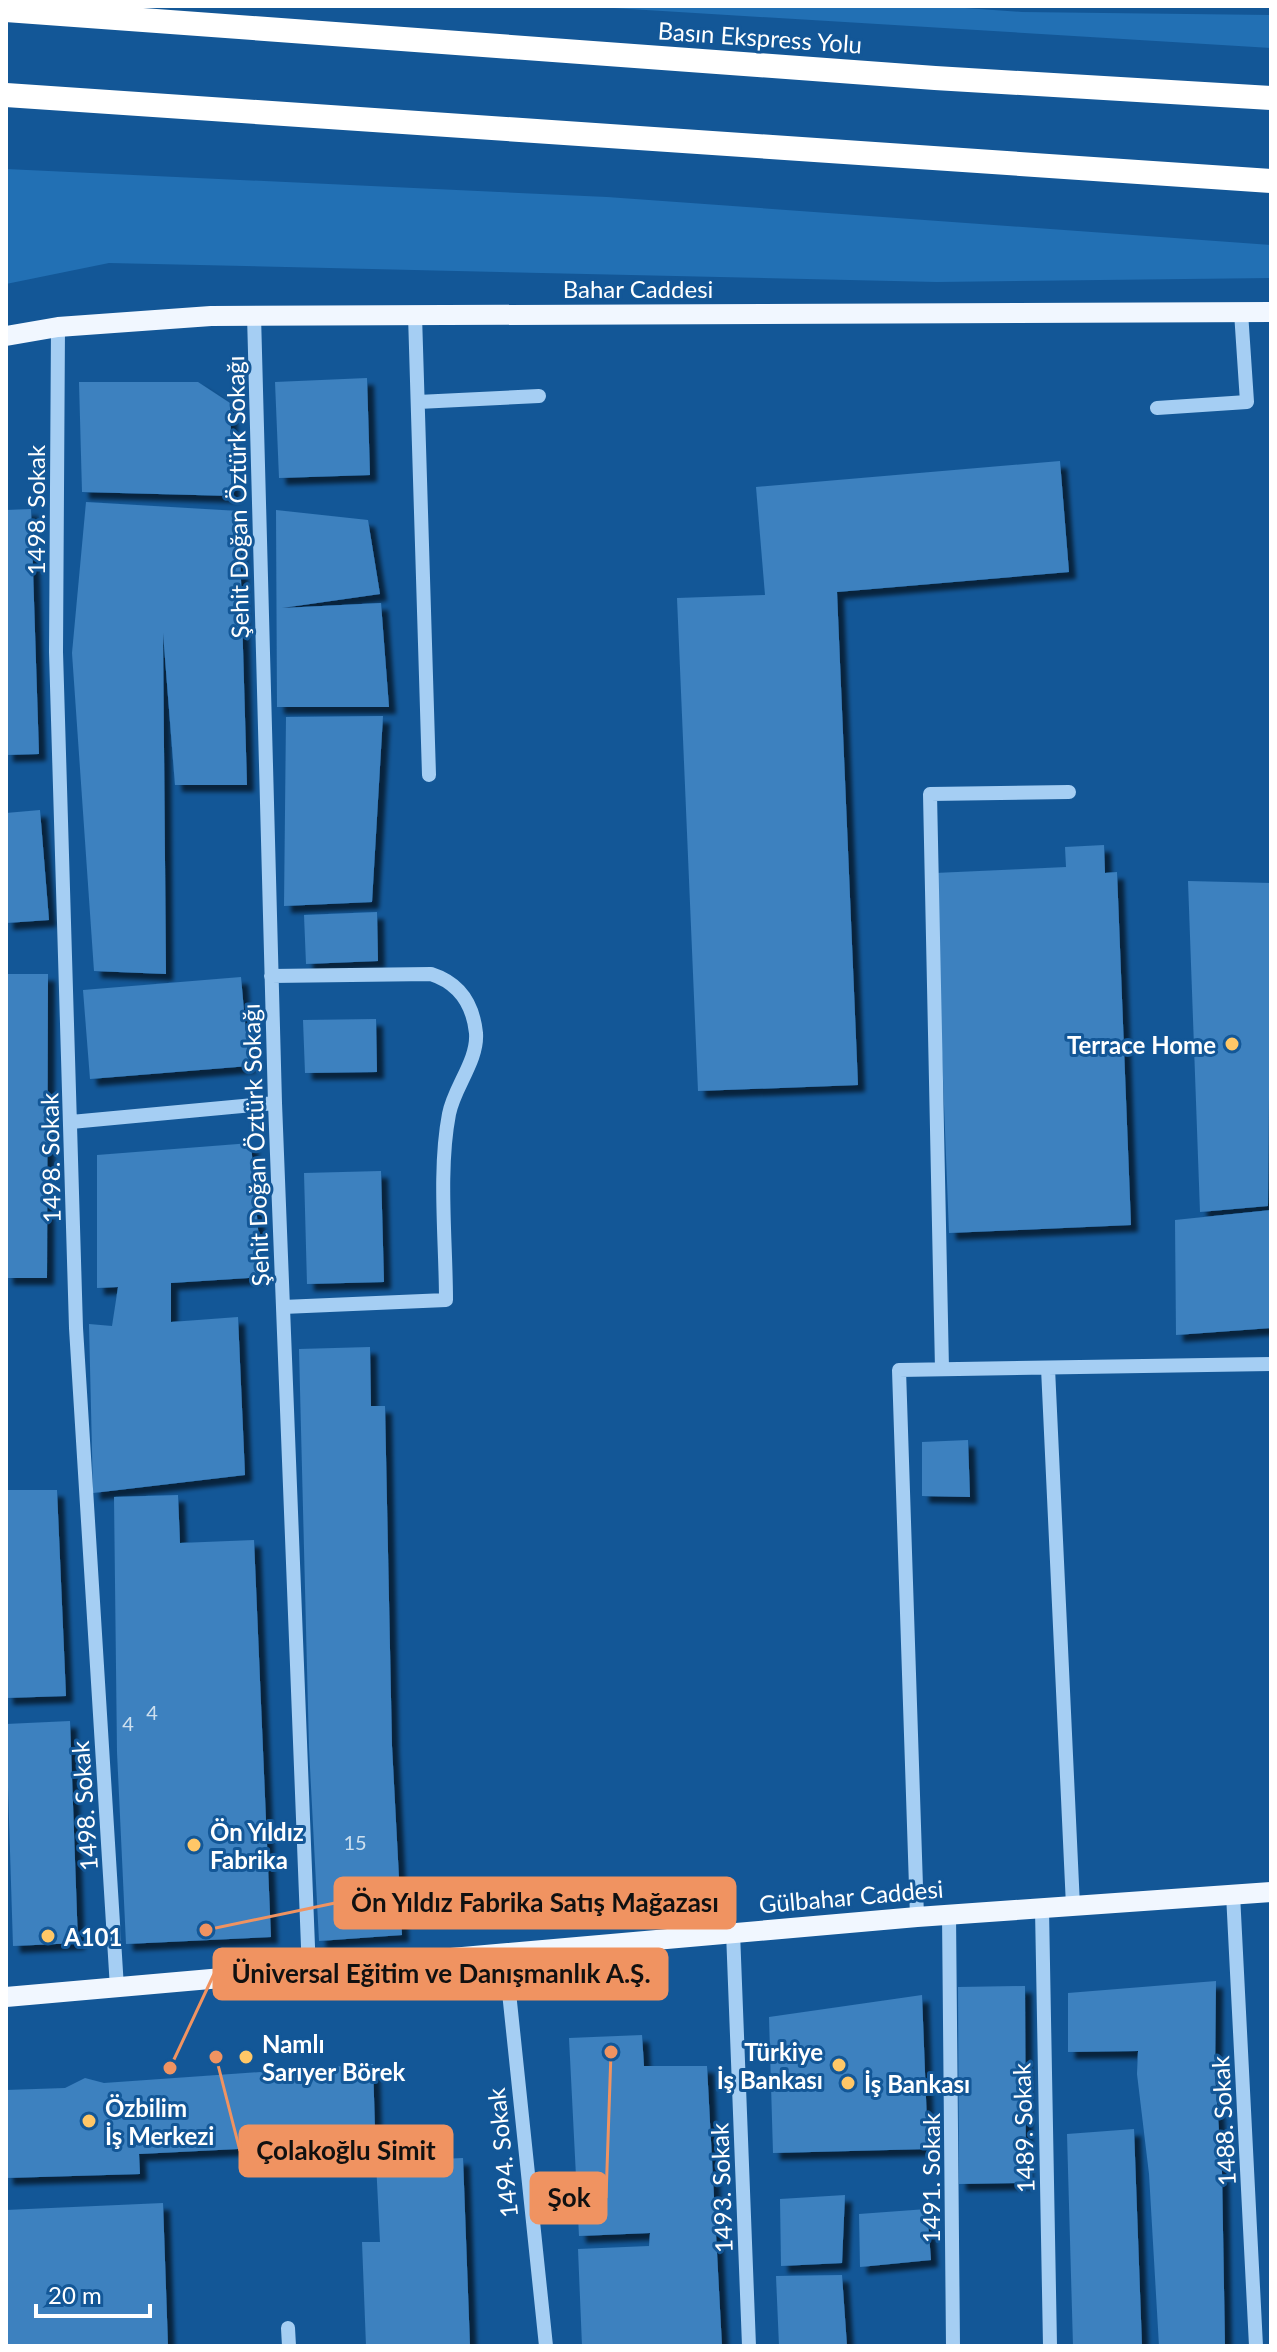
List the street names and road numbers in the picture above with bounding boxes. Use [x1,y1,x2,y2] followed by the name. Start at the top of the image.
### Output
[657,15,863,59] street label: Basın Ekspress Yolu
[563,274,713,303] street label: Bahar Caddesi
[220,355,254,639] street label: Şehit Doğan Öztürk Sokağı
[21,444,50,575] street label: 1498. Sokak
[236,1003,274,1287] street label: Şehit Doğan Öztürk Sokağı
[34,1092,66,1223] street label: 1498. Sokak
[65,1739,103,1872] street label: 1498. Sokak
[758,1873,944,1919] street label: Gülbahar Caddesi
[1205,2054,1241,2187] street label: 1488. Sokak
[1006,2062,1040,2194] street label: 1489. Sokak
[481,2086,523,2219] street label: 1494. Sokak
[916,2112,945,2243] street label: 1491. Sokak
[704,2122,738,2254] street label: 1493. Sokak

